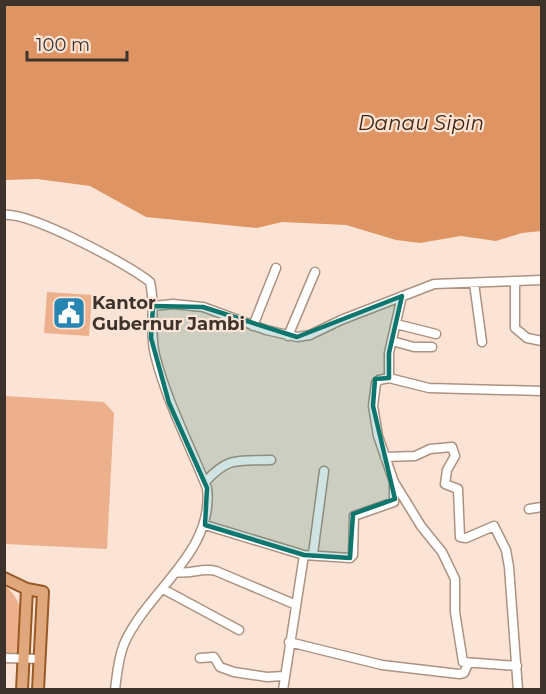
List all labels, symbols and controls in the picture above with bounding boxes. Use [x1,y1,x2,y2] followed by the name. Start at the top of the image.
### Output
[27,24,128,62] scale bar
[36,34,90,56] text: 100 m
[358,111,484,135] water label: Danau Sipin
[92,292,245,335] place label: Kantor Gubernur Jambi
[51,295,87,331] public building icon: Kantor Gubernur Jambi

